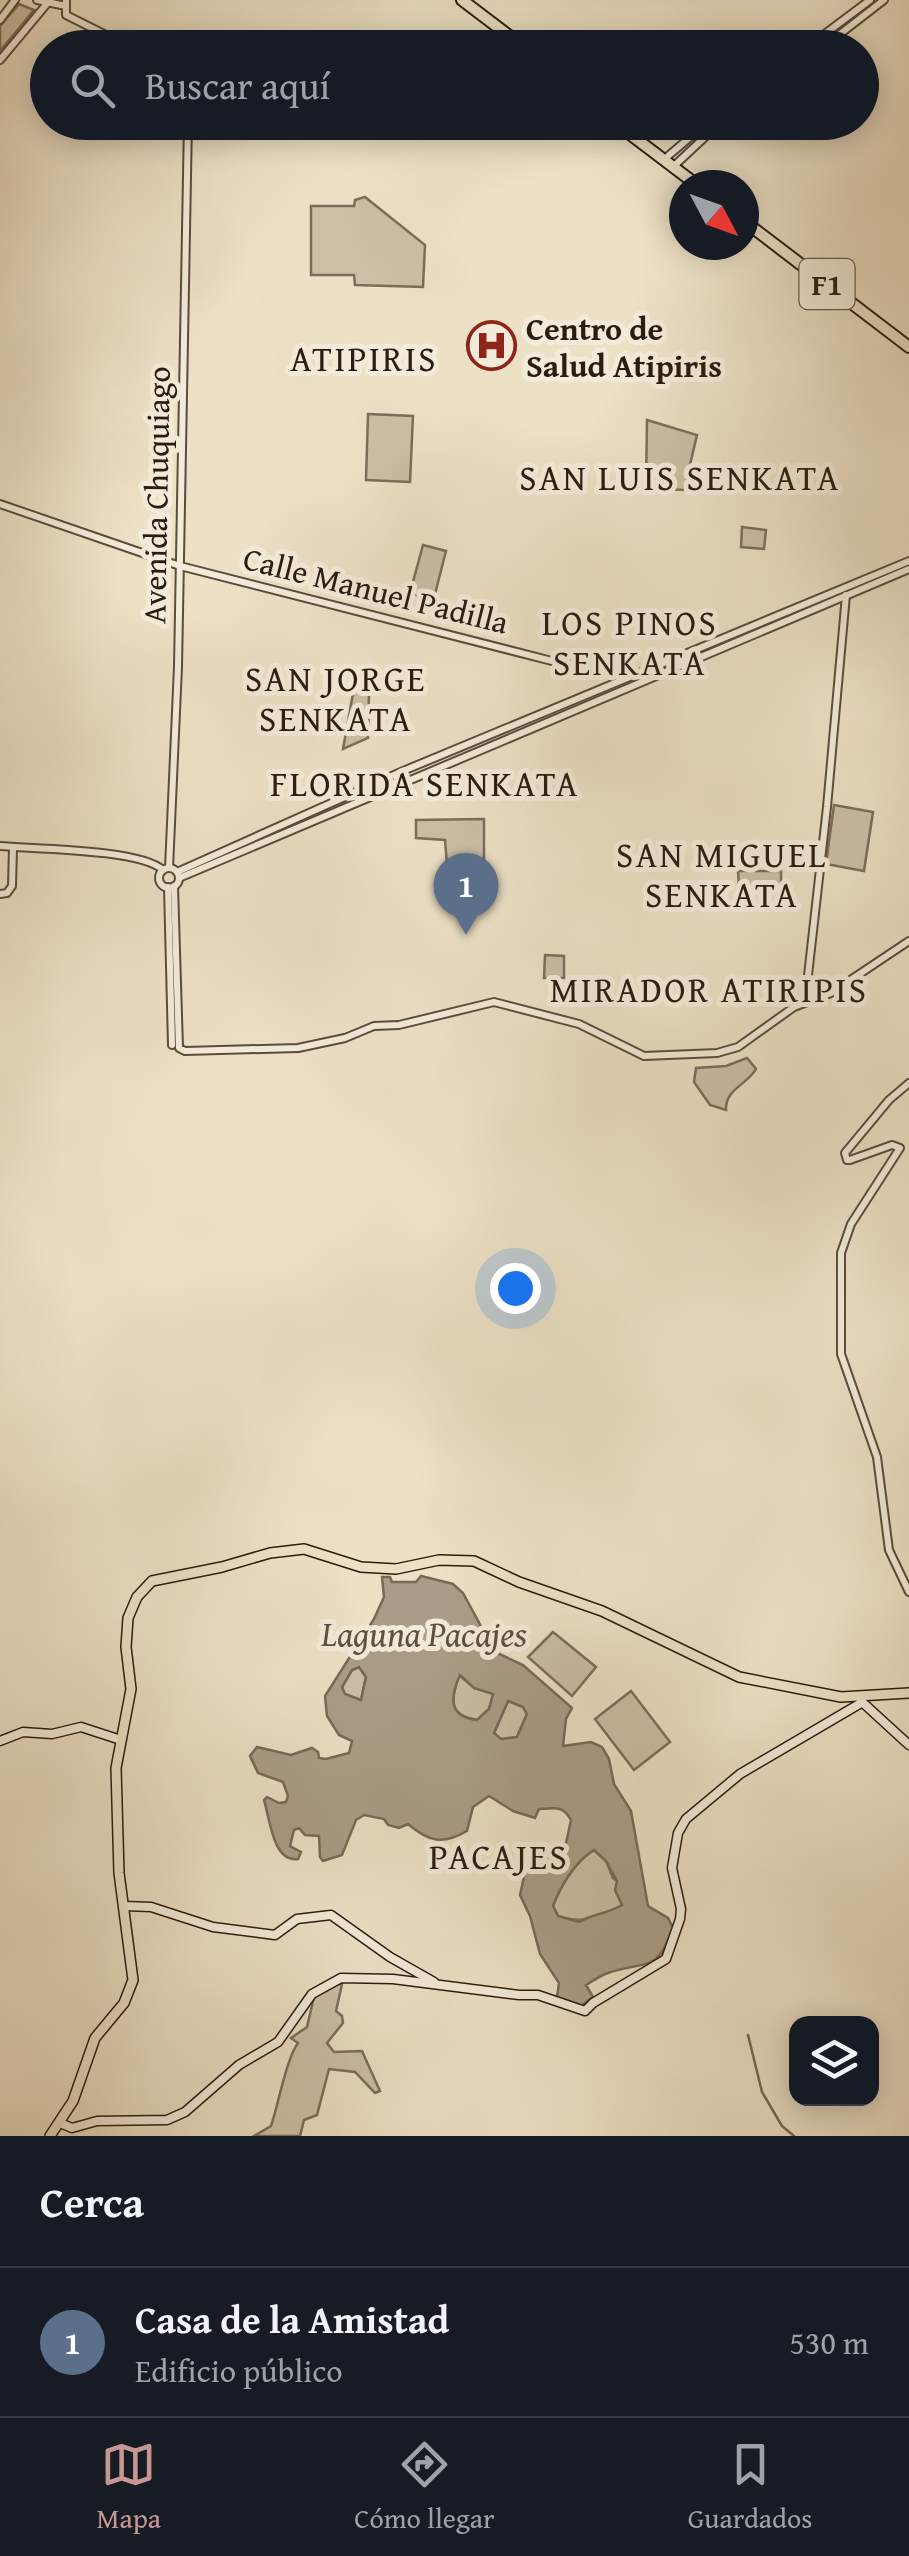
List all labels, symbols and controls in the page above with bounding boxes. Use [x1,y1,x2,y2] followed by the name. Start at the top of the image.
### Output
[30,30,879,140] search box
[145,57,330,113] text: Buscar aquí
[65,58,120,113] icon: search
[669,170,759,260] north arrow
[800,259,854,309] road number: F1
[526,305,722,389] place label: Centro de Salud Atipiris
[465,320,517,372] hospital icon: Centro de Salud Atipiris
[290,333,438,384] district label: ATIPIRIS
[130,366,182,624] street label: Avenida Chuquiago
[519,452,841,503] district label: SAN LUIS SENKATA
[238,534,514,646] street label: Calle Manuel Padilla
[542,597,718,688] district label: LOS PINOS SENKATA
[245,653,427,744] district label: SAN JORGE SENKATA
[270,758,580,809] district label: FLORIDA SENKATA
[616,829,828,920] district label: SAN MIGUEL SENKATA
[434,852,498,935] pin: 1
[550,964,868,1015] district label: MIRADOR ATIRIPIS
[490,1263,541,1314] your location
[320,1608,527,1659] water label: Laguna Pacajes
[429,1831,569,1882] district label: PACAJES
[789,2016,879,2106] map controls
[789,2016,879,2106] button: layers
[40,2171,144,2232] text: Cerca
[135,2291,449,2347] text: Casa de la Amistad
[64,2319,81,2366] text: 1
[790,2319,869,2366] text: 530 m
[135,2347,343,2394] text: Edificio público
[97,2437,161,2538] tab: Mapa
[354,2437,495,2538] tab: Cómo llegar
[688,2437,812,2538] tab: Guardados

